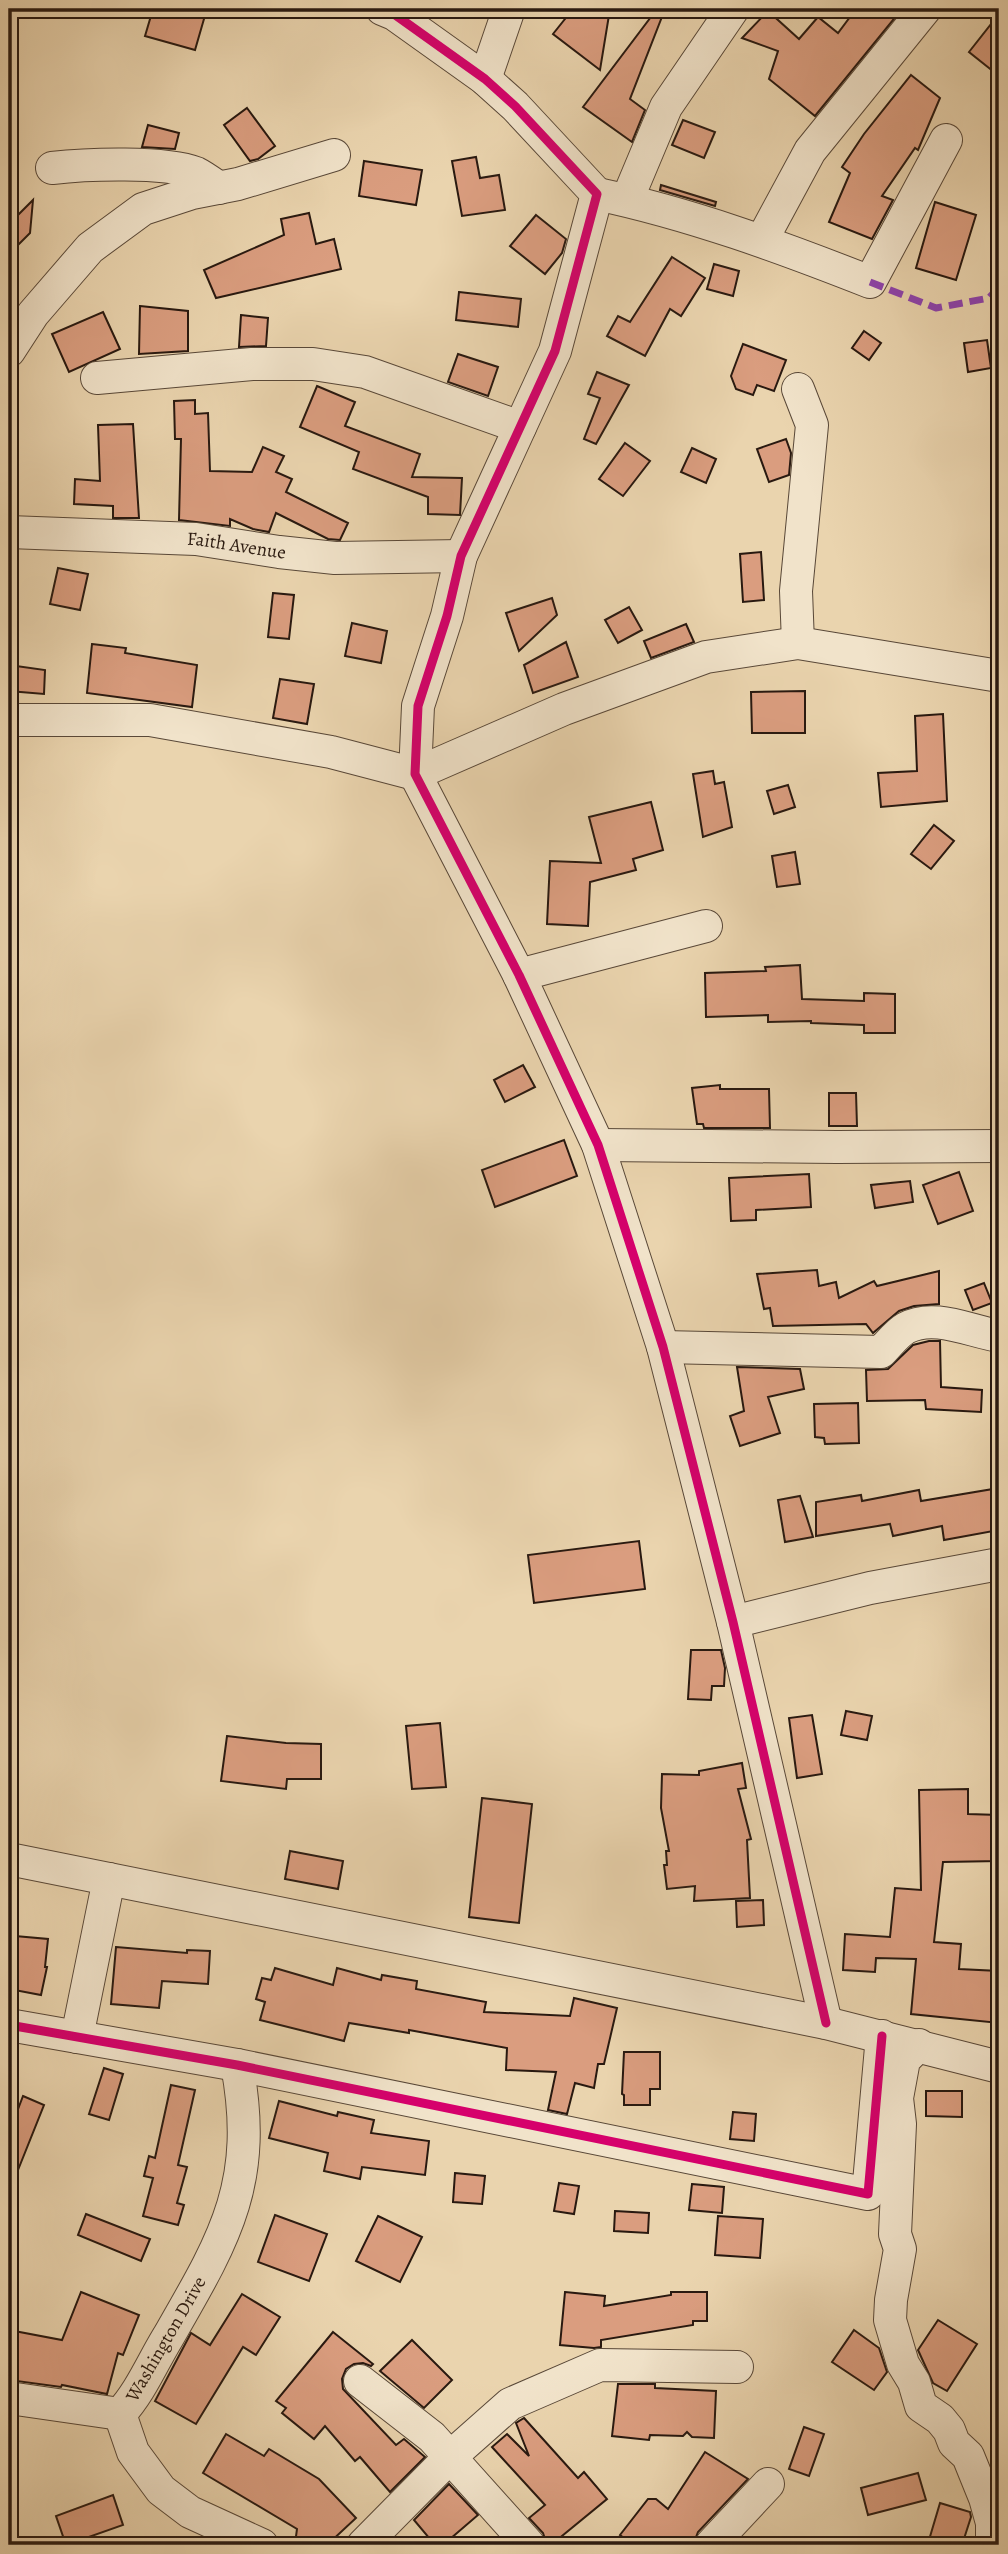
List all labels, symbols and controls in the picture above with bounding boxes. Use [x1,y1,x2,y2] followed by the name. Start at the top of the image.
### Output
[186,526,287,566] street label: Faith Avenue
[119,2272,212,2407] street label: Washington Drive

